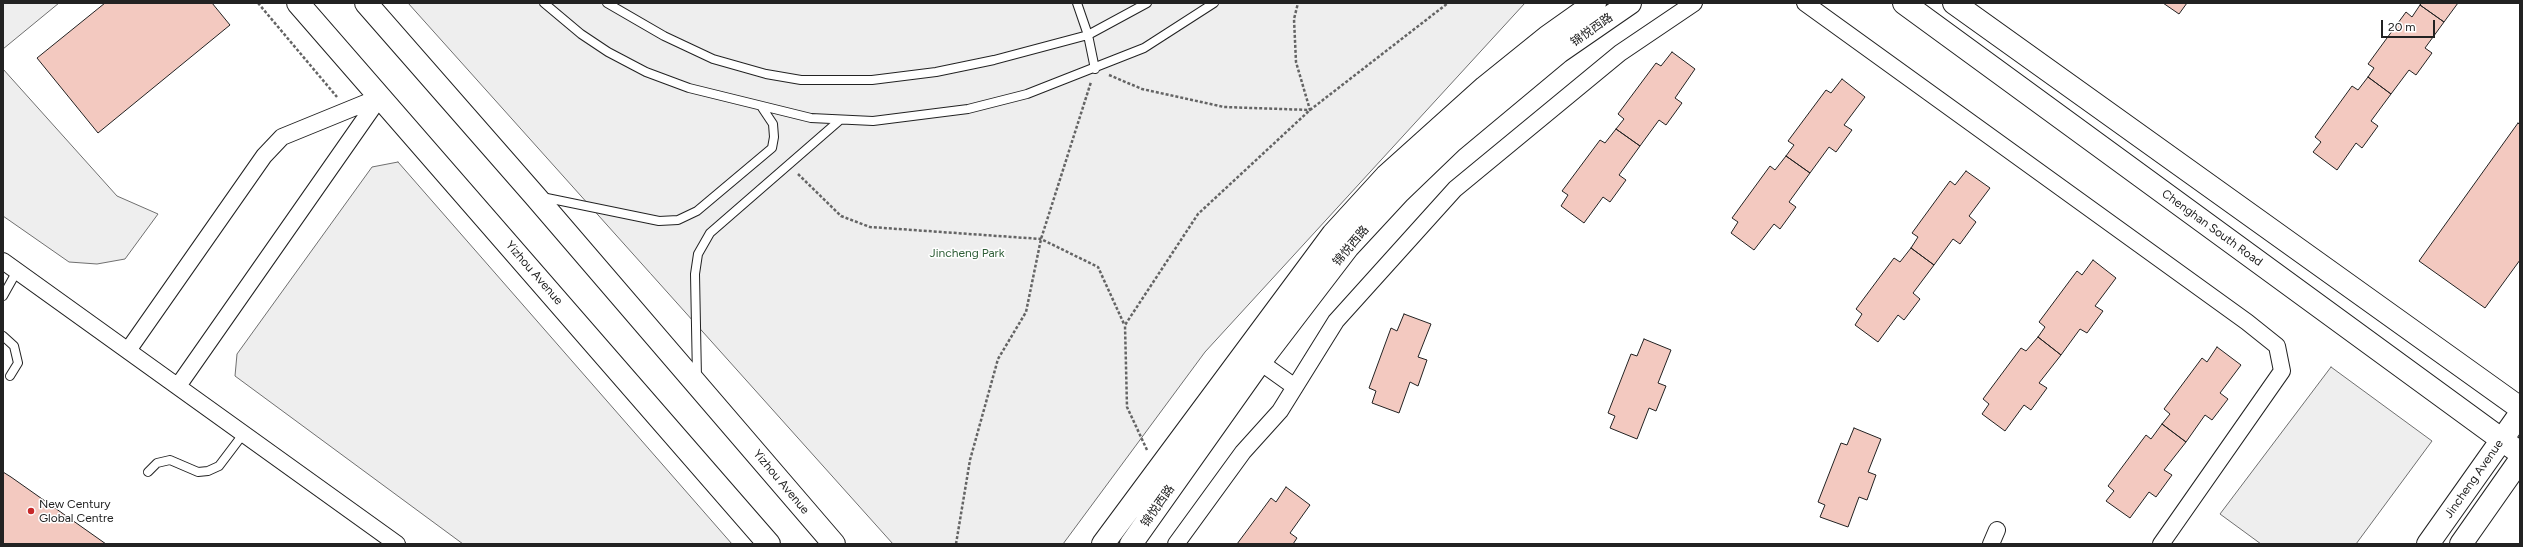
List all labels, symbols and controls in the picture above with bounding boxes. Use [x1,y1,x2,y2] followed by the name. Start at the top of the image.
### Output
[1568,10,1616,50] street label: 锦悦西路
[2383,12,2437,38] scale bar
[2388,20,2416,34] text: 20 m
[2159,187,2265,269] street label: Chenghan South Road
[1330,223,1372,269] street label: 锦悦西路
[502,238,566,308] street label: Yizhou Avenue
[930,246,1004,260] park label: Jincheng Park
[2442,437,2506,521] street label: Jincheng Avenue
[750,447,812,517] street label: Yizhou Avenue
[1138,482,1178,530] street label: 锦悦西路
[39,497,114,525] place label: New Century Global Centre
[26,506,36,516] marker: New Century Global Centre

